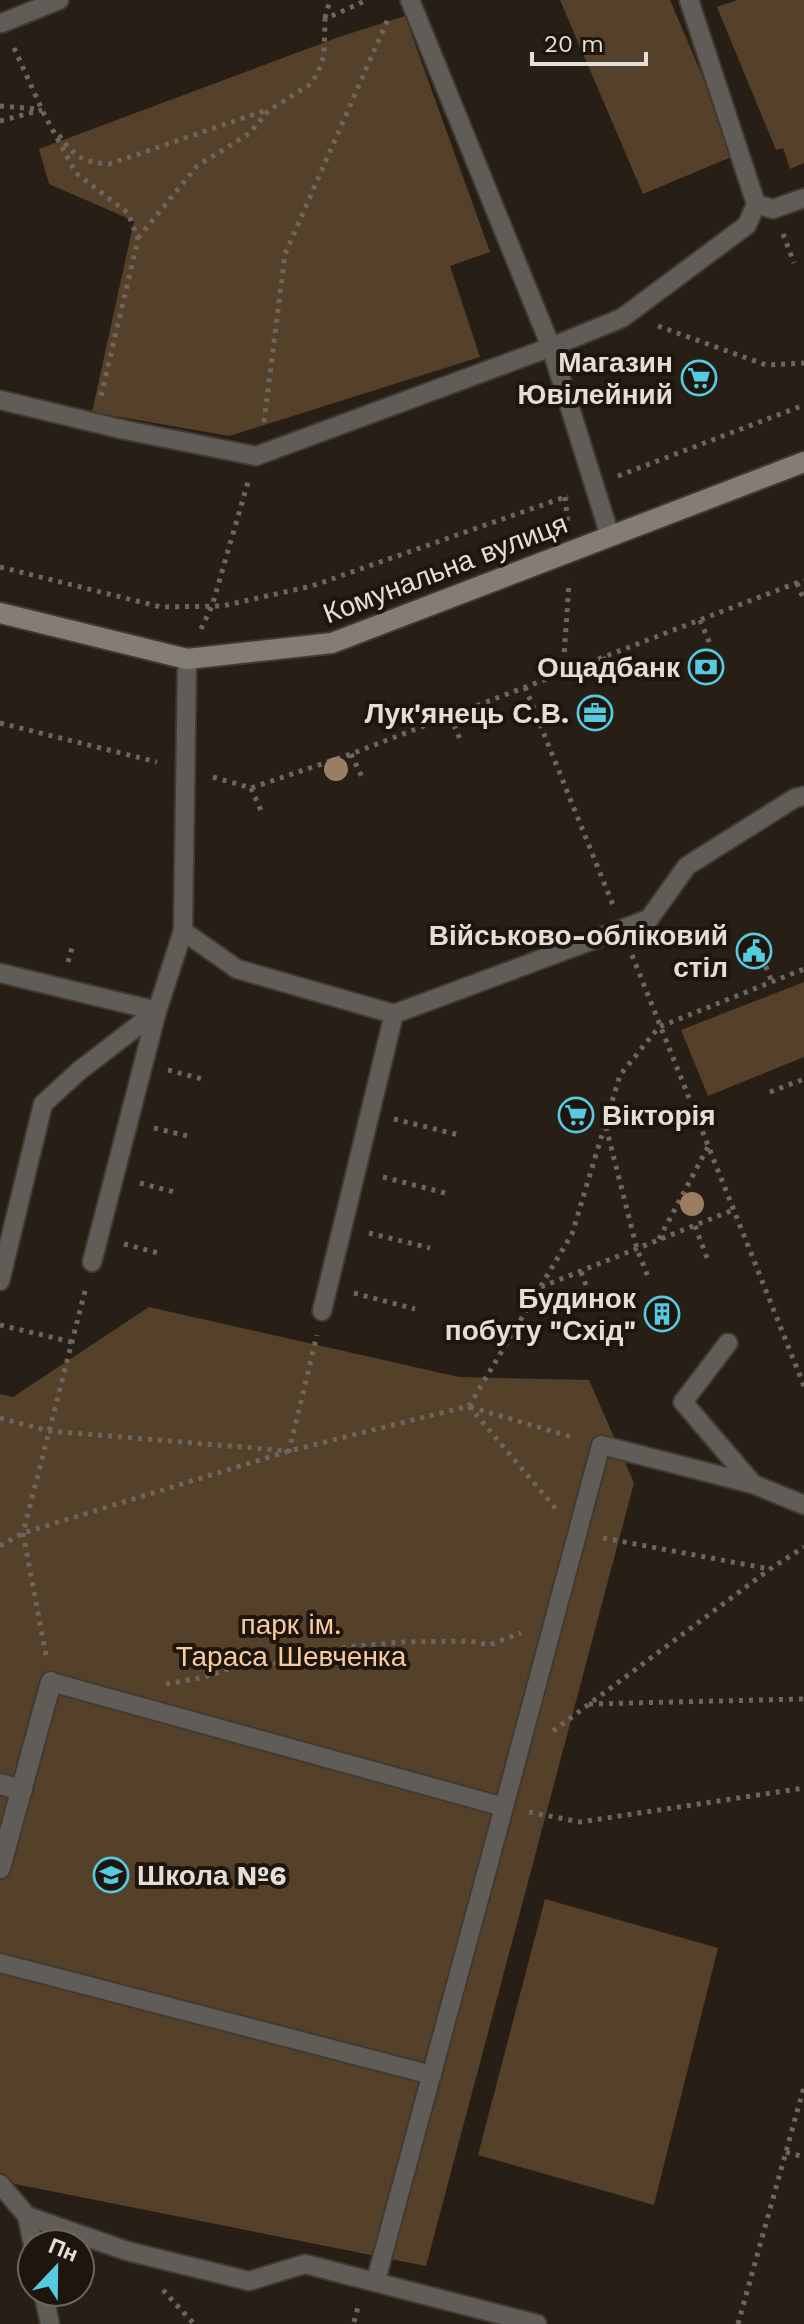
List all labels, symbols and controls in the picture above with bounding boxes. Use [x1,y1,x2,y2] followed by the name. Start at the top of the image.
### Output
[532,16,646,66] scale bar
[544,30,604,58] text: 20 m
[518,346,673,411] place label: Магазин Ювілейний
[680,359,718,397] supermarket icon: Магазин Ювілейний
[318,507,572,630] street label: Комунальна вулиця
[687,648,725,686] bank icon: Ощадбанк
[537,651,681,684] place label: Ощадбанк
[576,694,614,732] office icon: Лук'янець С.В.
[365,697,569,730] place label: Лук'янець С.В.
[429,919,728,984] place label: Військово-обліковий стіл
[735,932,773,970] public building icon: Військово-обліковий стіл
[557,1096,595,1134] supermarket icon: Вікторія
[602,1099,716,1132] place label: Вікторія
[445,1282,637,1347] place label: Будинок побуту "Схід"
[643,1295,681,1333] building icon: Будинок побуту "Схід"
[176,1608,407,1673] park label: парк ім. Тараса Шевченка
[92,1856,130,1894] school or university icon: Школа №6
[137,1859,286,1892] place label: Школа №6
[16,2228,96,2308] north arrow
[45,2233,81,2267] text: Пн

